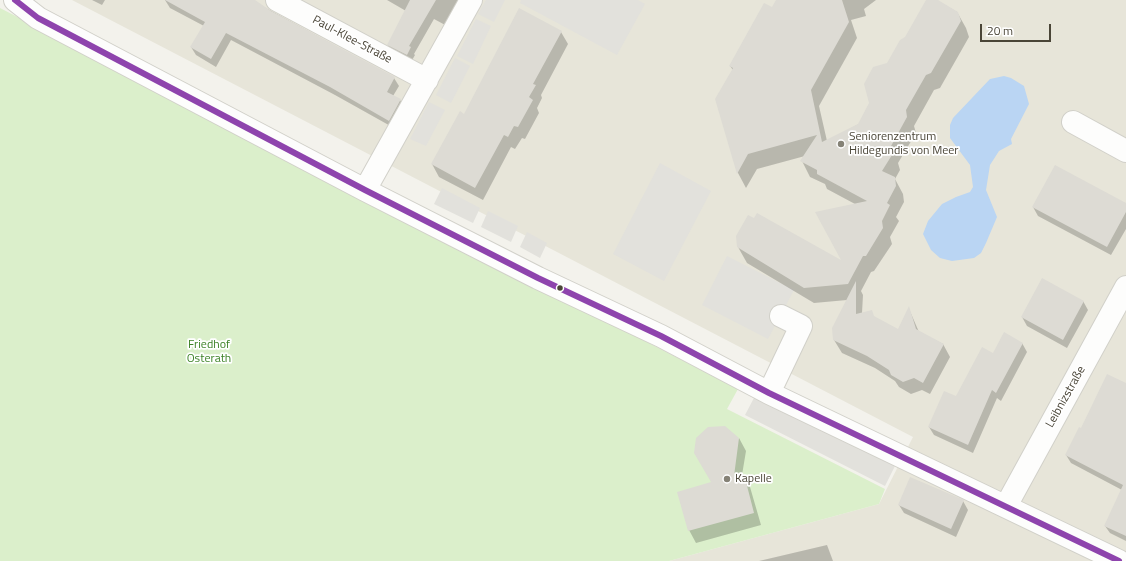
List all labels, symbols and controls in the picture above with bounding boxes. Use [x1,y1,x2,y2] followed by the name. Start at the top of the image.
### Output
[310,13,394,67] street label: Paul-Klee-Straße
[982,16,1053,42] scale bar
[987,21,1013,40] text: 20 m
[849,130,958,158] place label: Seniorenzentrum Hildegundis von Meer
[836,139,846,149] marker: Seniorenzentrum Hildegundis von Meer
[555,283,565,293] unlabelled marker
[187,338,231,366] park label: Friedhof Osterath
[1043,364,1089,430] street label: Leibnizstraße
[735,472,772,486] place label: Kapelle
[722,474,732,484] marker: Kapelle

